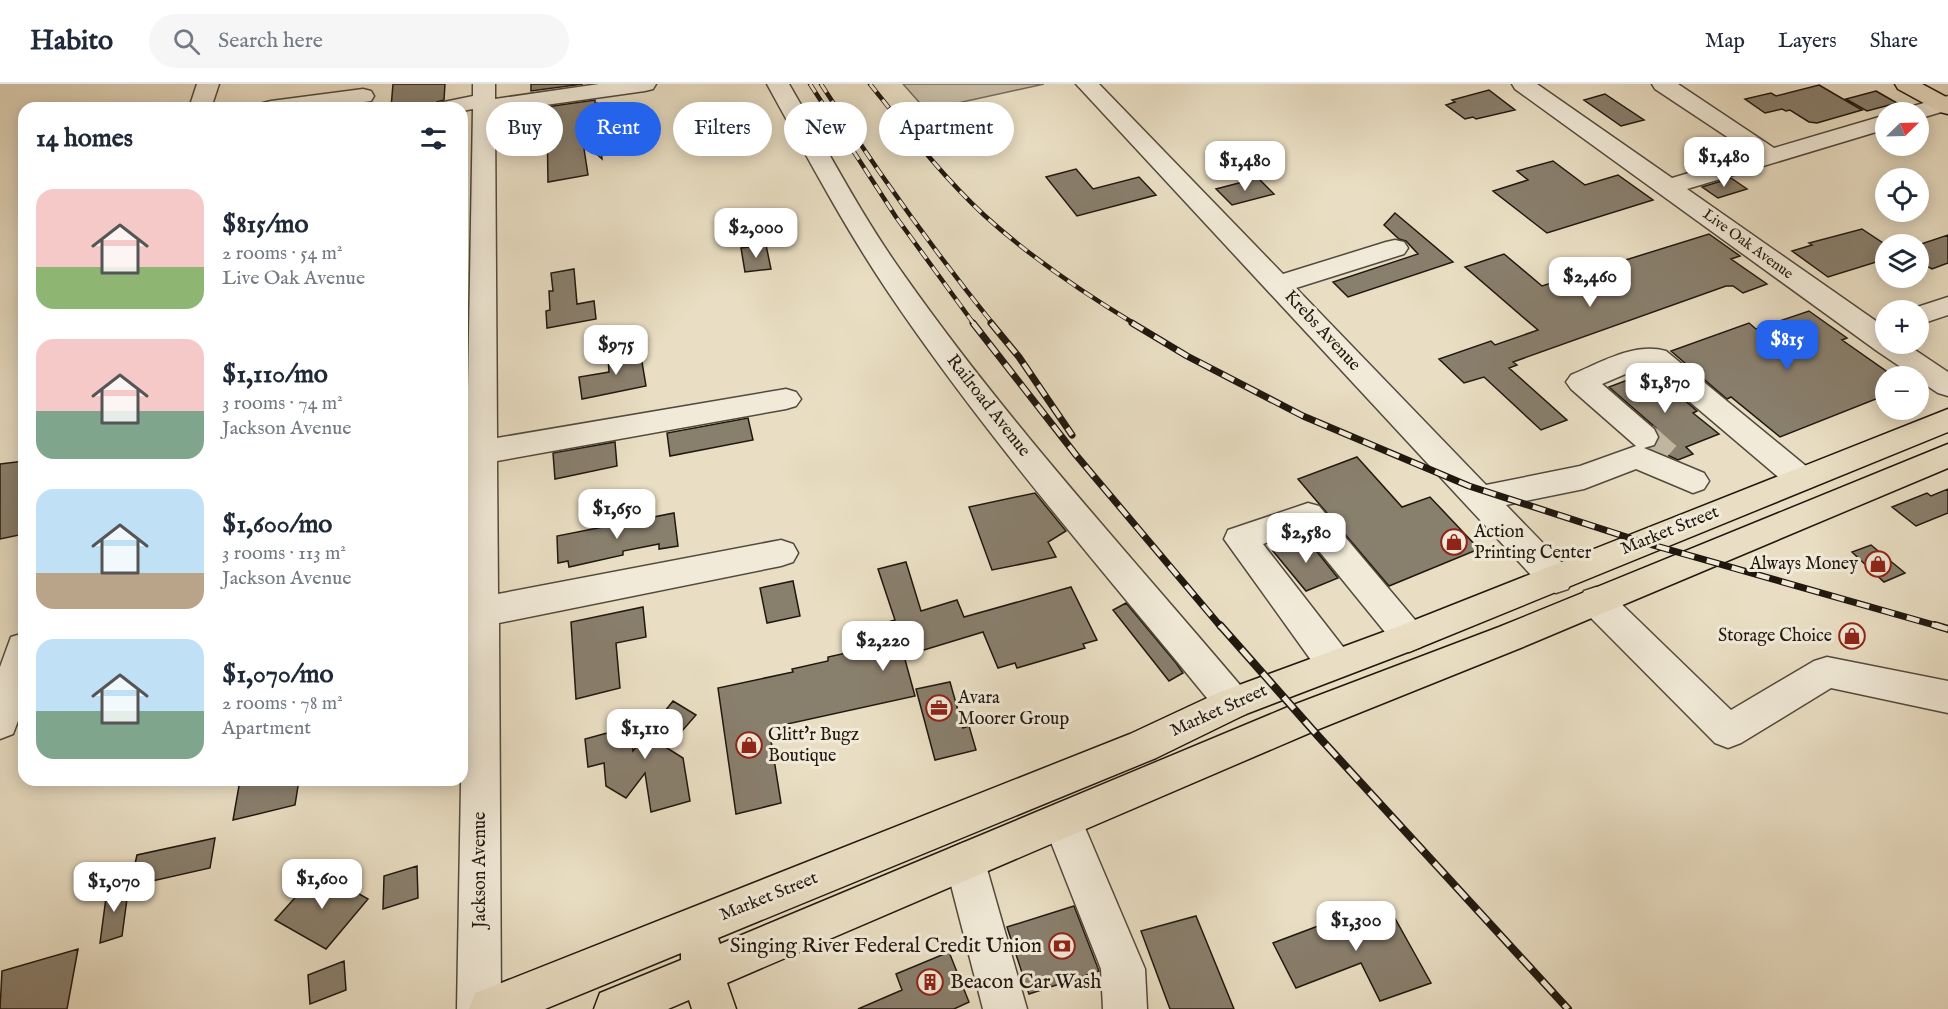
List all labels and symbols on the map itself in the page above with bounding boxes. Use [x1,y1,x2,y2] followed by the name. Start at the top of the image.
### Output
[1875,102,1929,156] north arrow
[1675,137,1773,188] pin: $1,480
[1196,141,1294,192] pin: $1,480
[1699,205,1797,283] street label: Live Oak Avenue
[707,208,805,259] pin: $2,000
[1541,257,1639,308] pin: $2,460
[1279,286,1365,376] street label: Krebs Avenue
[1751,320,1823,371] pin: $815
[580,325,652,376] pin: $975
[941,350,1035,462] street label: Railroad Avenue
[1616,363,1714,414] pin: $1,870
[568,489,666,540] pin: $1,650
[1618,501,1722,561] street label: Market Street
[1257,513,1355,564] pin: $2,580
[1473,521,1592,565] place label: Action Printing Center
[1439,527,1469,557] shop icon: Action Printing Center
[1863,549,1893,579] shop icon: Always Money
[1749,553,1858,576] place label: Always Money
[834,621,932,672] pin: $2,220
[1837,621,1867,651] shop icon: Storage Choice
[1718,625,1832,648] place label: Storage Choice
[1167,679,1271,743] street label: Market Street
[957,687,1069,731] place label: Avara Moorer Group
[924,693,954,723] office icon: Avara Moorer Group
[596,709,694,760] pin: $1,110
[768,724,859,768] place label: Glitt'r Bugz Boutique
[734,730,764,760] shop icon: Glitt'r Bugz Boutique
[469,812,492,930] street label: Jackson Avenue
[273,859,371,910] pin: $1,600
[65,862,163,913] pin: $1,070
[717,867,821,927] street label: Market Street
[1307,901,1405,952] pin: $1,300
[1047,931,1077,961] bank icon: Singing River Federal Credit Union
[730,933,1042,960] place label: Singing River Federal Credit Union
[915,967,945,997] building icon: Beacon Car Wash
[950,969,1101,996] place label: Beacon Car Wash

